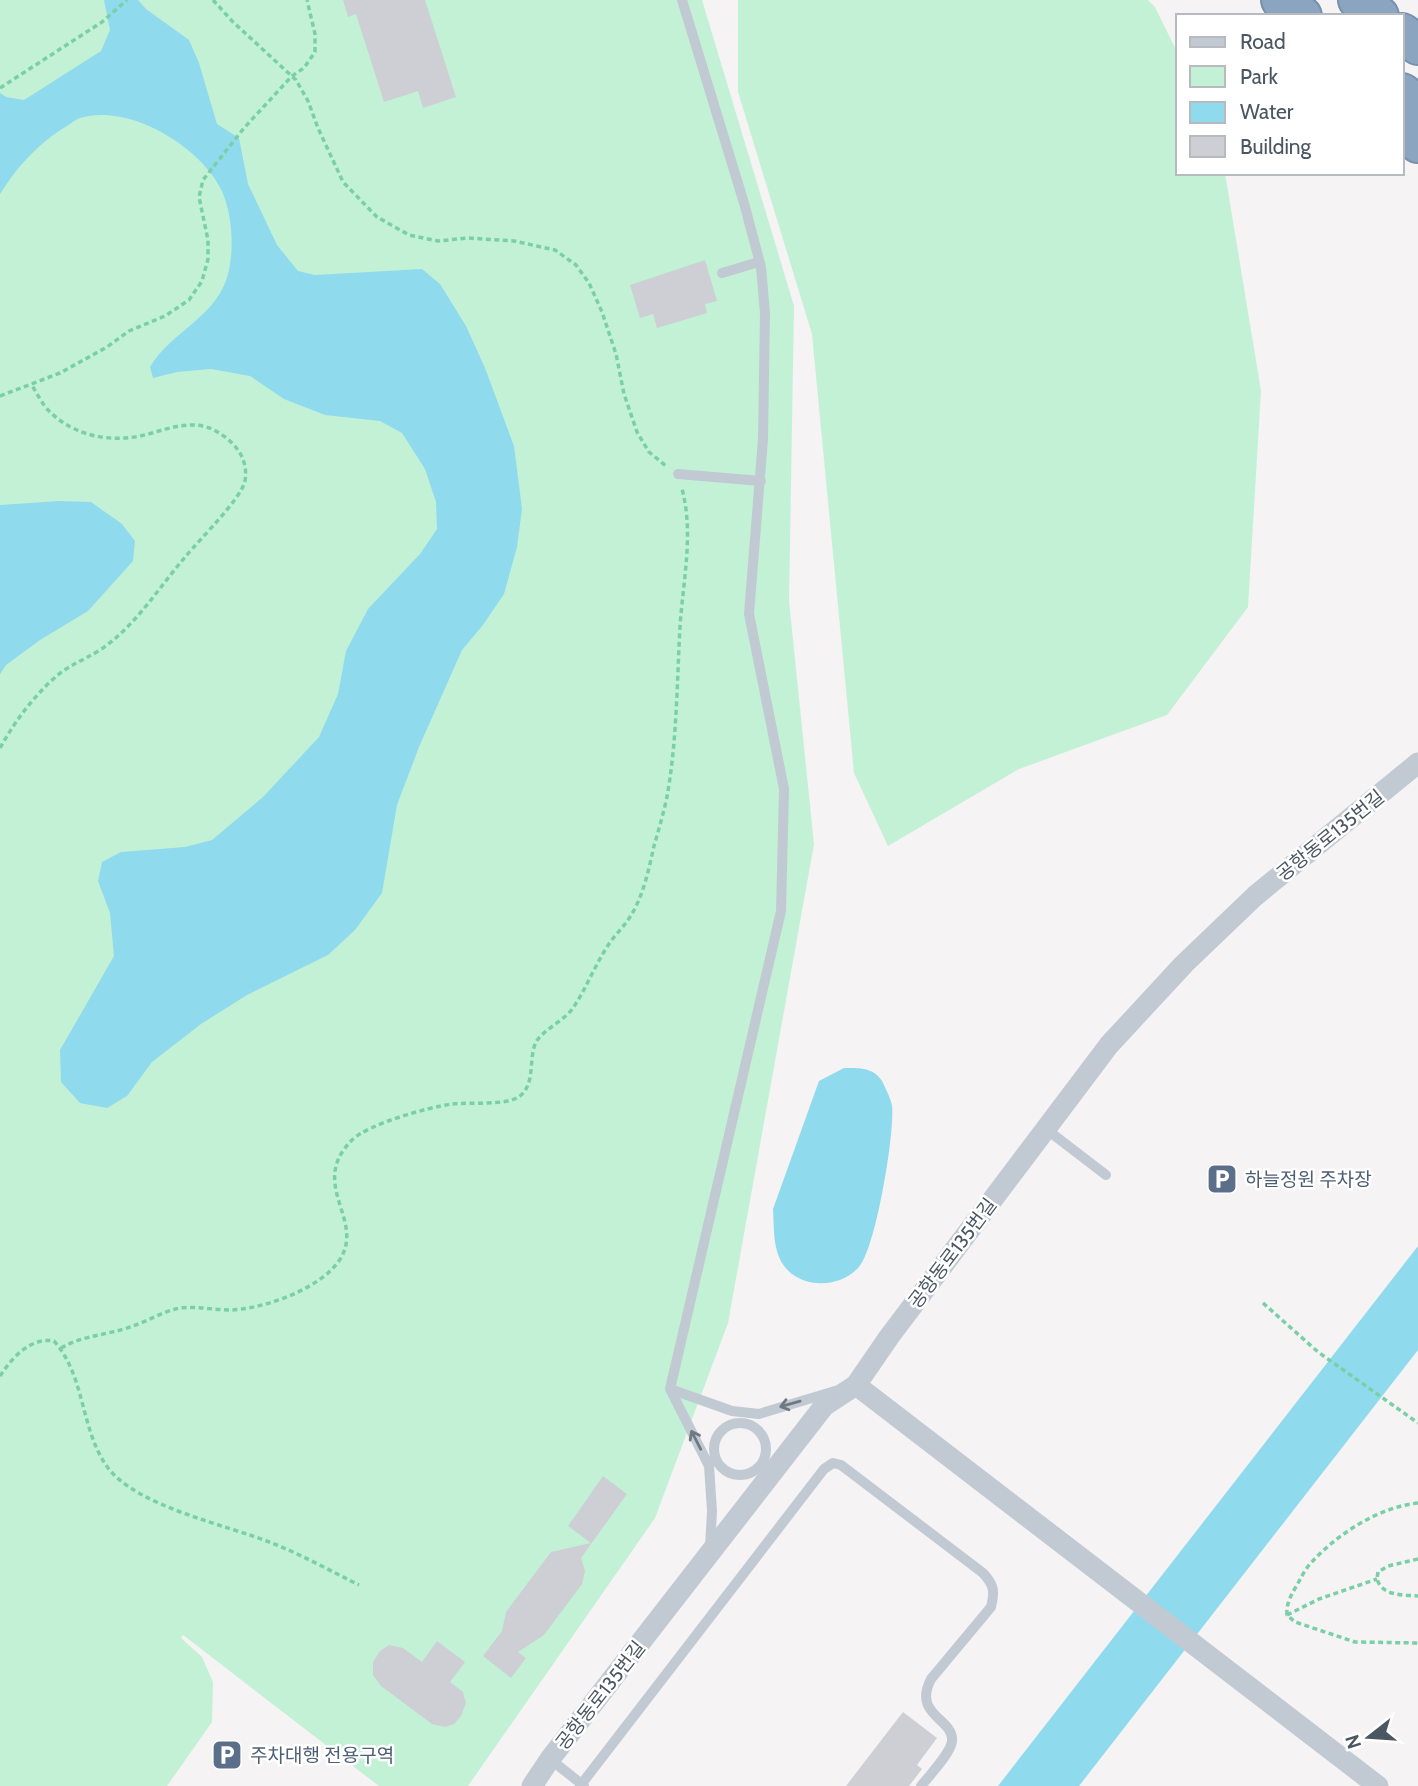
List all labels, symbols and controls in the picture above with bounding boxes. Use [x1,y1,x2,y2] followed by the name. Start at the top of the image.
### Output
[1176,14,1404,175] legend
[1240,29,1286,54] text: Road
[1240,64,1278,89] text: Park
[1240,99,1294,124] text: Water
[1240,134,1312,159] text: Building
[1272,785,1389,886] street label: 공항동로135번길
[1205,1162,1239,1196] parking icon: 하늘정원 주차장
[1245,1168,1372,1191] place label: 하늘정원 주차장
[904,1194,1001,1313] street label: 공항동로135번길
[780,1399,802,1412] one-way arrow
[688,1430,702,1450] one-way arrow
[551,1636,650,1754] street label: 공항동로135번길
[1334,1702,1404,1772] north arrow
[1340,1732,1366,1752] text: N
[210,1738,244,1772] parking icon: 주차대행 전용구역
[250,1744,394,1767] place label: 주차대행 전용구역

